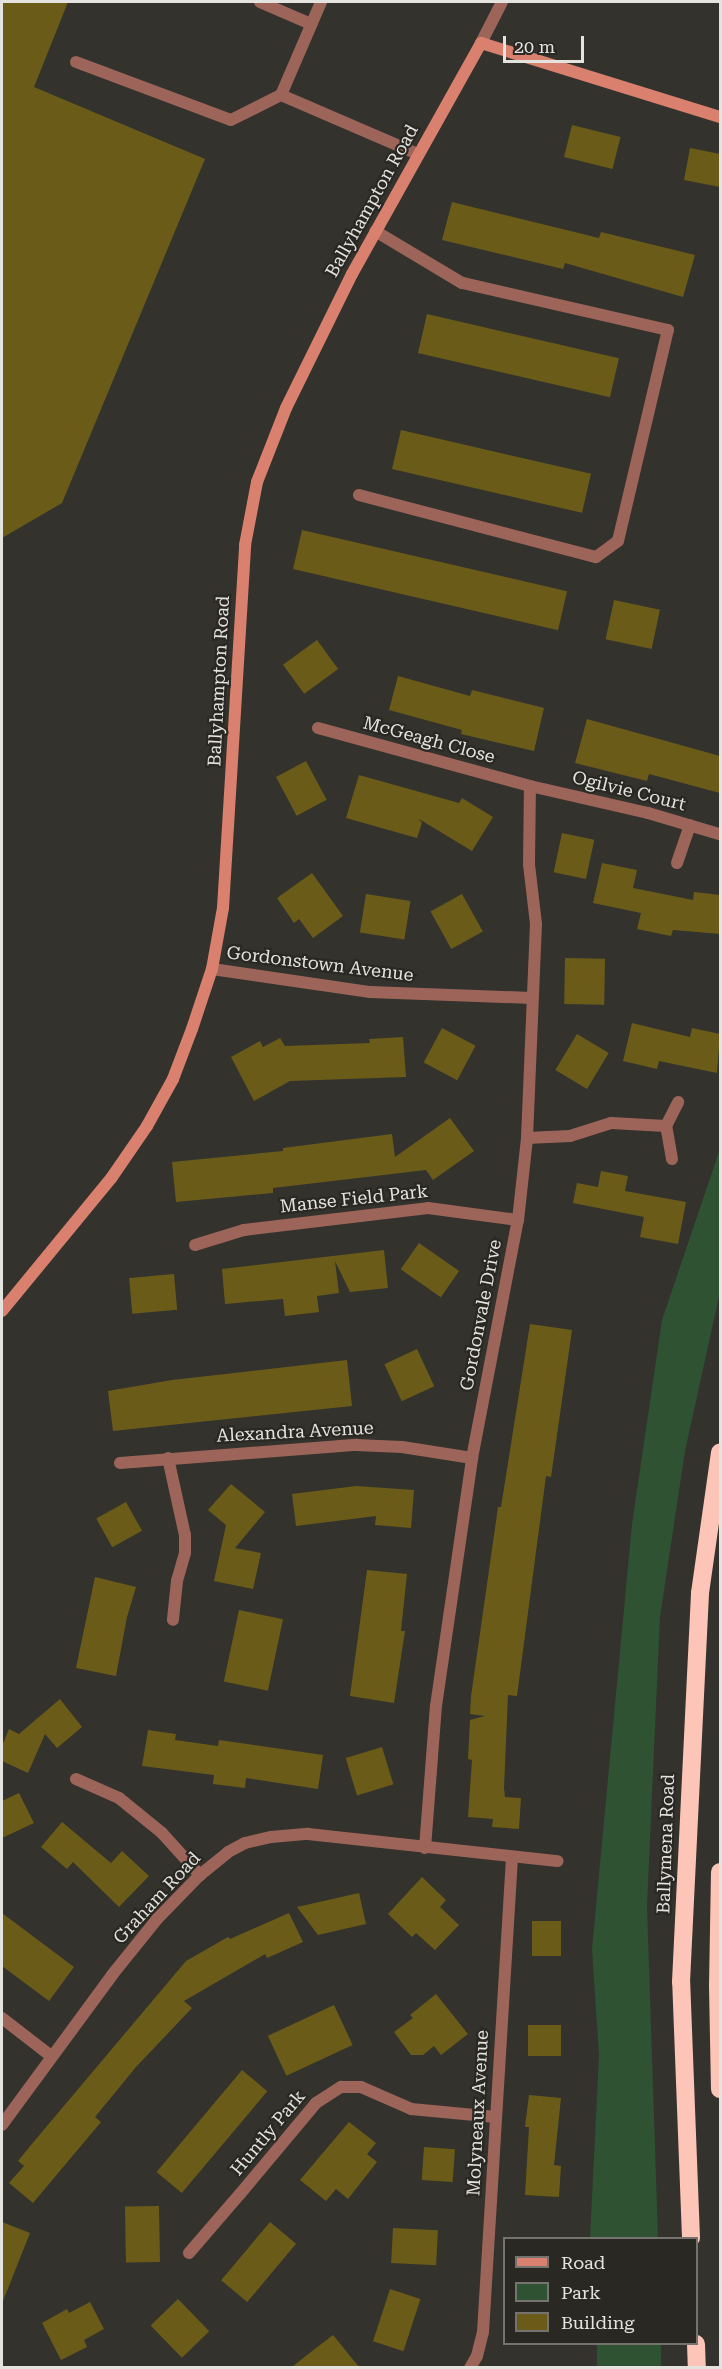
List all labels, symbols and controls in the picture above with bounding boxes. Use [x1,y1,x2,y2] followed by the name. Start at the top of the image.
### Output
[506,24,587,62] scale bar
[514,36,555,57] text: 20 m
[321,121,423,281] street label: Ballyhampton Road
[204,595,234,767] street label: Ballyhampton Road
[361,712,497,768] street label: McGeagh Close
[570,766,688,816] street label: Ogilvie Court
[225,942,415,986] street label: Gordonstown Avenue
[279,1180,429,1218] street label: Manse Field Park
[456,1238,506,1392] street label: Gordonvale Drive
[216,1417,374,1447] street label: Alexandra Avenue
[653,1774,679,1914] street label: Ballymena Road
[109,1848,205,1948] street label: Graham Road
[463,2029,493,2197] street label: Molyneaux Avenue
[226,2086,310,2180] street label: Huntly Park
[503,2237,698,2345] legend
[561,2252,605,2273] text: Road
[561,2282,601,2303] text: Park
[561,2312,635,2333] text: Building

